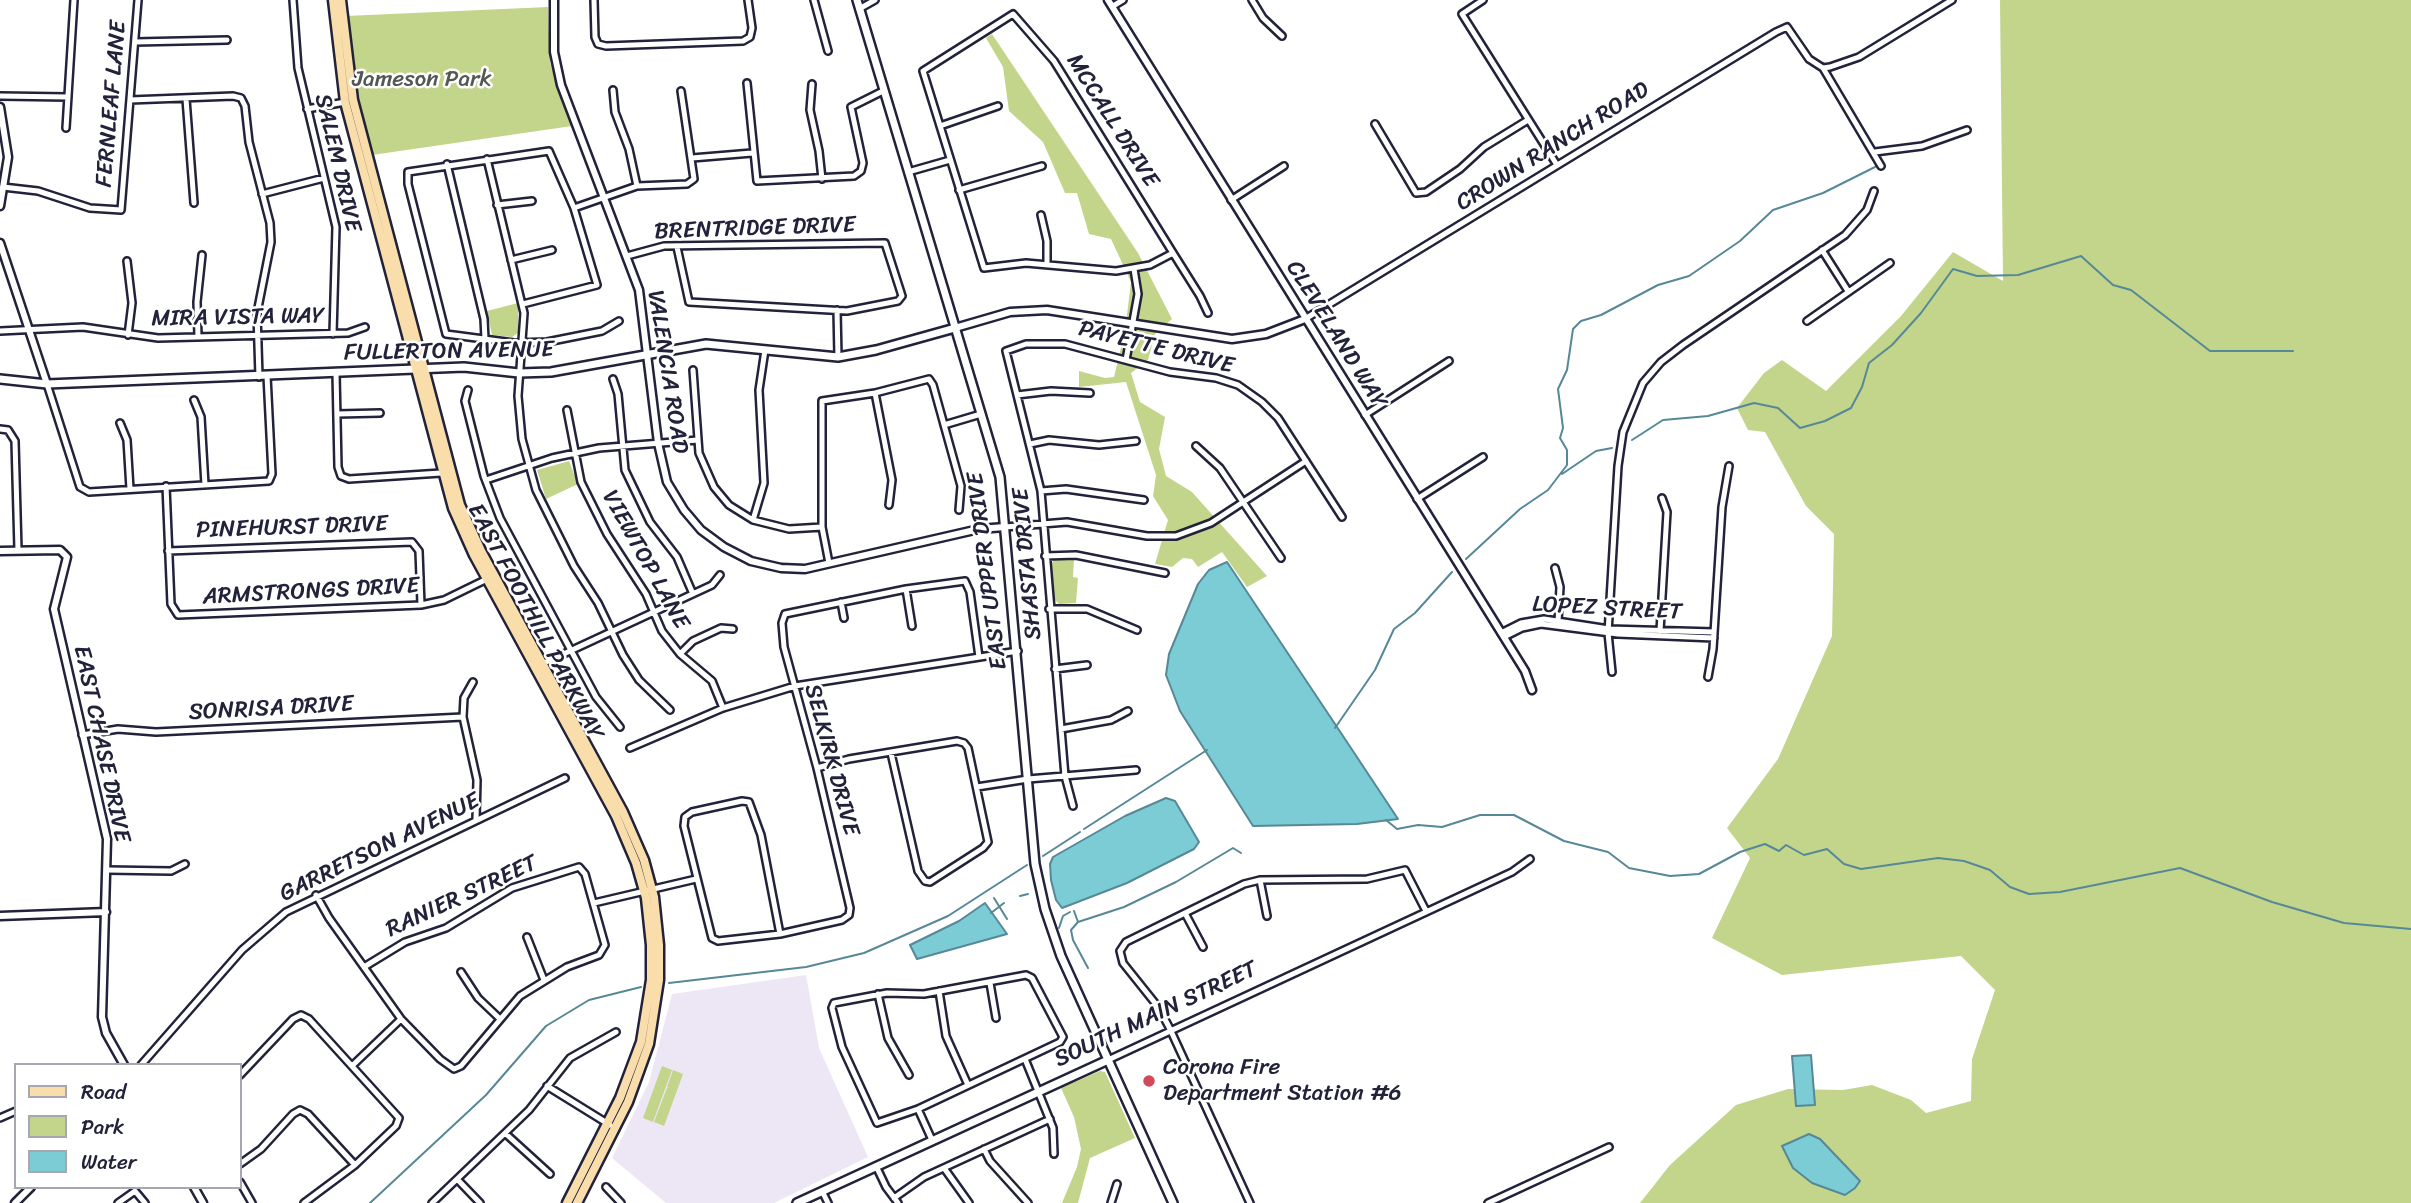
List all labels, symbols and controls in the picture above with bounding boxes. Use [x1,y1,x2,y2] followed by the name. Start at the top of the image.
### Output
[91,20,133,188] street label: FERNLEAF LANE
[1060,49,1164,193] street label: MCCALL DRIVE
[352,66,492,94] park label: Jameson Park
[1451,76,1655,218] street label: CROWN RANCH ROAD
[308,91,366,235] street label: SALEM DRIVE
[654,212,856,246] street label: BRENTRIDGE DRIVE
[1279,256,1393,414] street label: CLEVELAND WAY
[640,288,694,456] street label: VALENCIA ROAD
[151,303,325,333] street label: MIRA VISTA WAY
[1076,315,1236,381] street label: PAYETTE DRIVE
[344,336,554,368] street label: FULLERTON AVENUE
[962,471,1014,671] street label: EAST UPPER DRIVE
[595,486,695,634] street label: VIEWTOP LANE
[1008,487,1048,641] street label: SHASTA DRIVE
[461,499,609,745] street label: EAST FOOTHILL PARKWAY
[196,511,388,545] street label: PINEHURST DRIVE
[202,573,420,611] street label: ARMSTRONGS DRIVE
[1532,591,1682,627] street label: LOPEZ STREET
[67,643,135,845] street label: EAST CHASE DRIVE
[797,681,865,839] street label: SELKIRK DRIVE
[188,691,354,727] street label: SONRISA DRIVE
[275,788,485,908] street label: GARRETSON AVENUE
[382,850,542,944] street label: RANIER STREET
[1050,956,1262,1074] street label: SOUTH MAIN STREET
[1163,1054,1401,1108] place label: Corona Fire Department Station #6
[14,1063,242,1189] legend
[81,1073,126,1111] text: Road
[1141,1073,1157,1089] marker: Corona Fire Department Station #6
[81,1108,124,1146] text: Park
[81,1143,136,1181] text: Water

